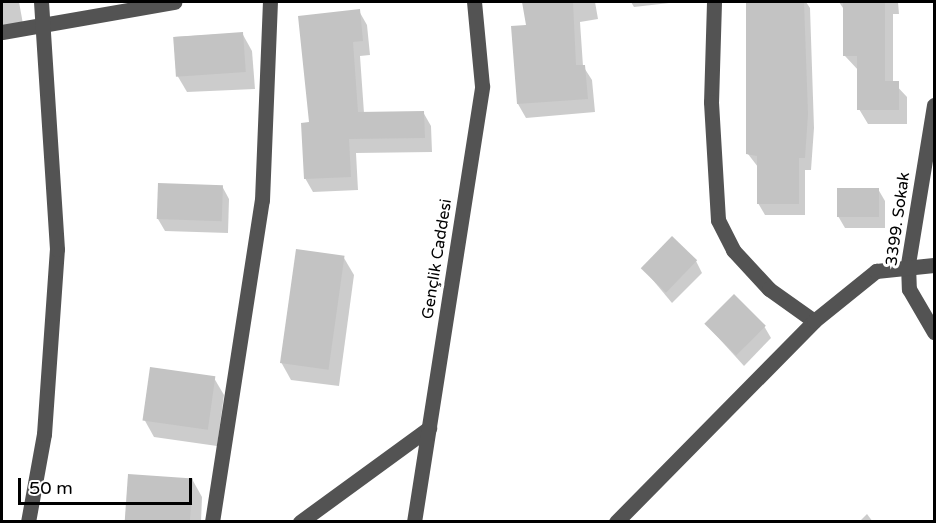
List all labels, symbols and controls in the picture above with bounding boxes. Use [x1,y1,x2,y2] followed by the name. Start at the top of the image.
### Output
[882,171,914,267] street label: 3399. Sokak
[418,198,456,320] street label: Gençlik Caddesi
[21,466,195,504] scale bar
[29,477,73,499] text: 50 m

